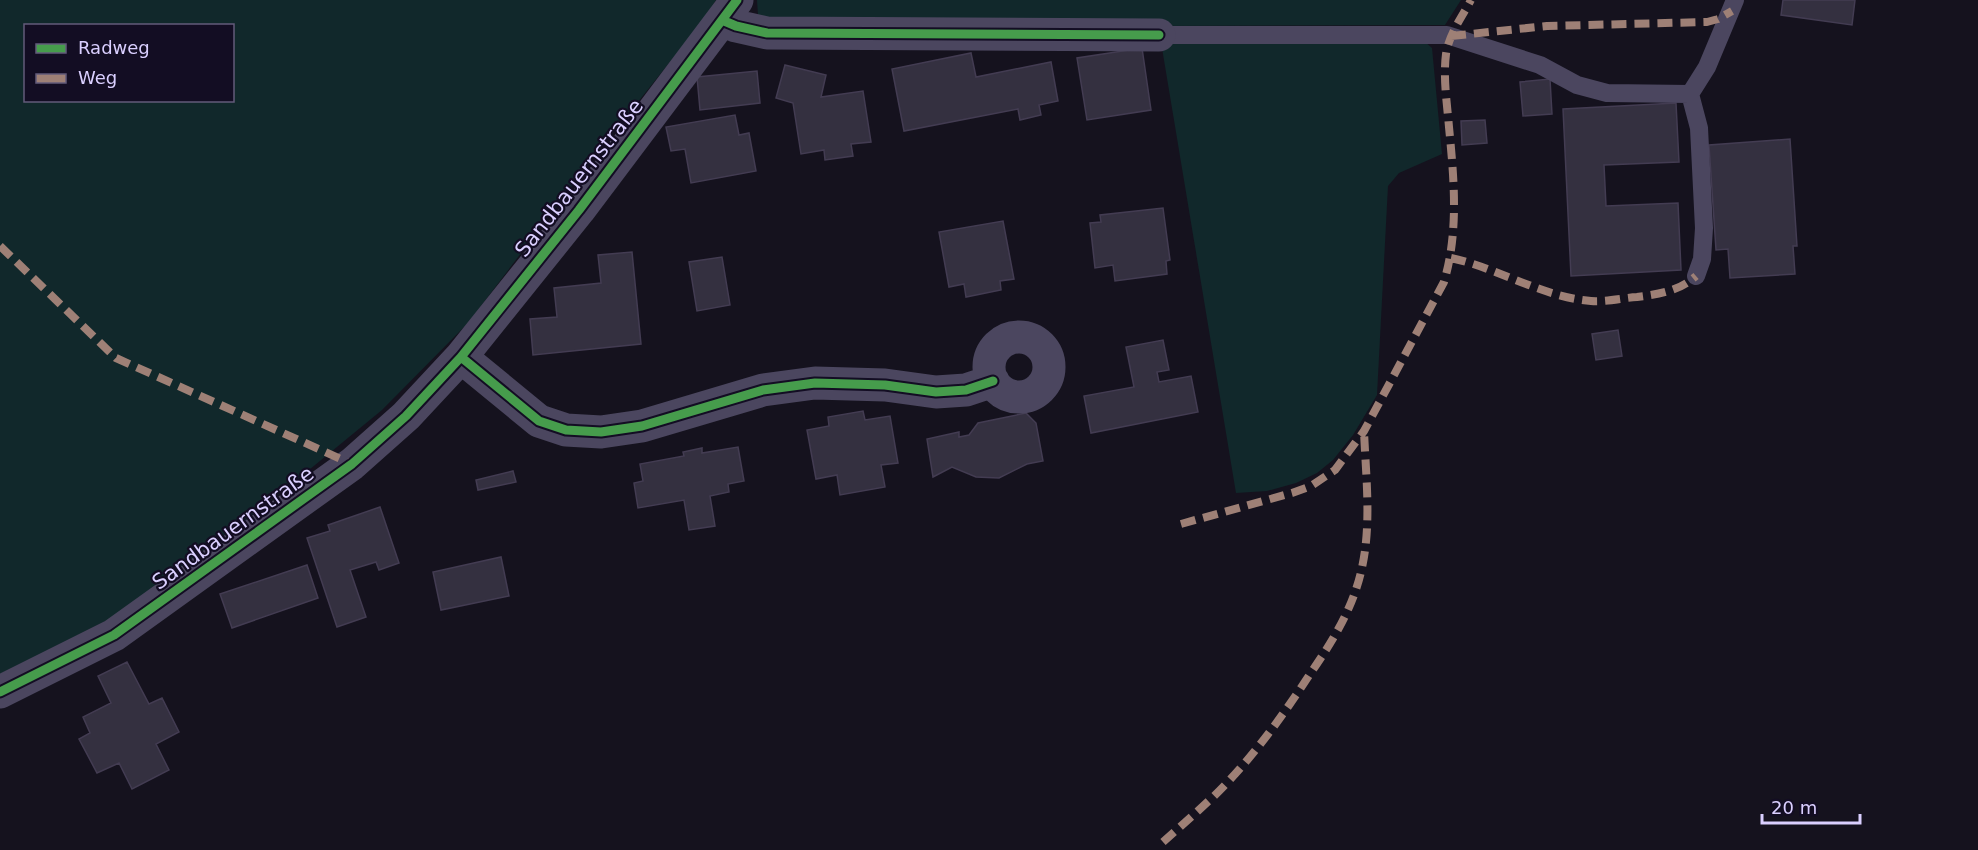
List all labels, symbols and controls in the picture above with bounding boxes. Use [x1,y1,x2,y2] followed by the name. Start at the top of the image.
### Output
[24,24,234,102] legend
[78,37,150,58] text: Radweg
[78,67,117,88] text: Weg
[510,94,648,262] street label: Sandbauernstraße
[148,461,318,595] street label: Sandbauernstraße
[1762,787,1860,825] scale bar
[1771,797,1817,818] text: 20 m

